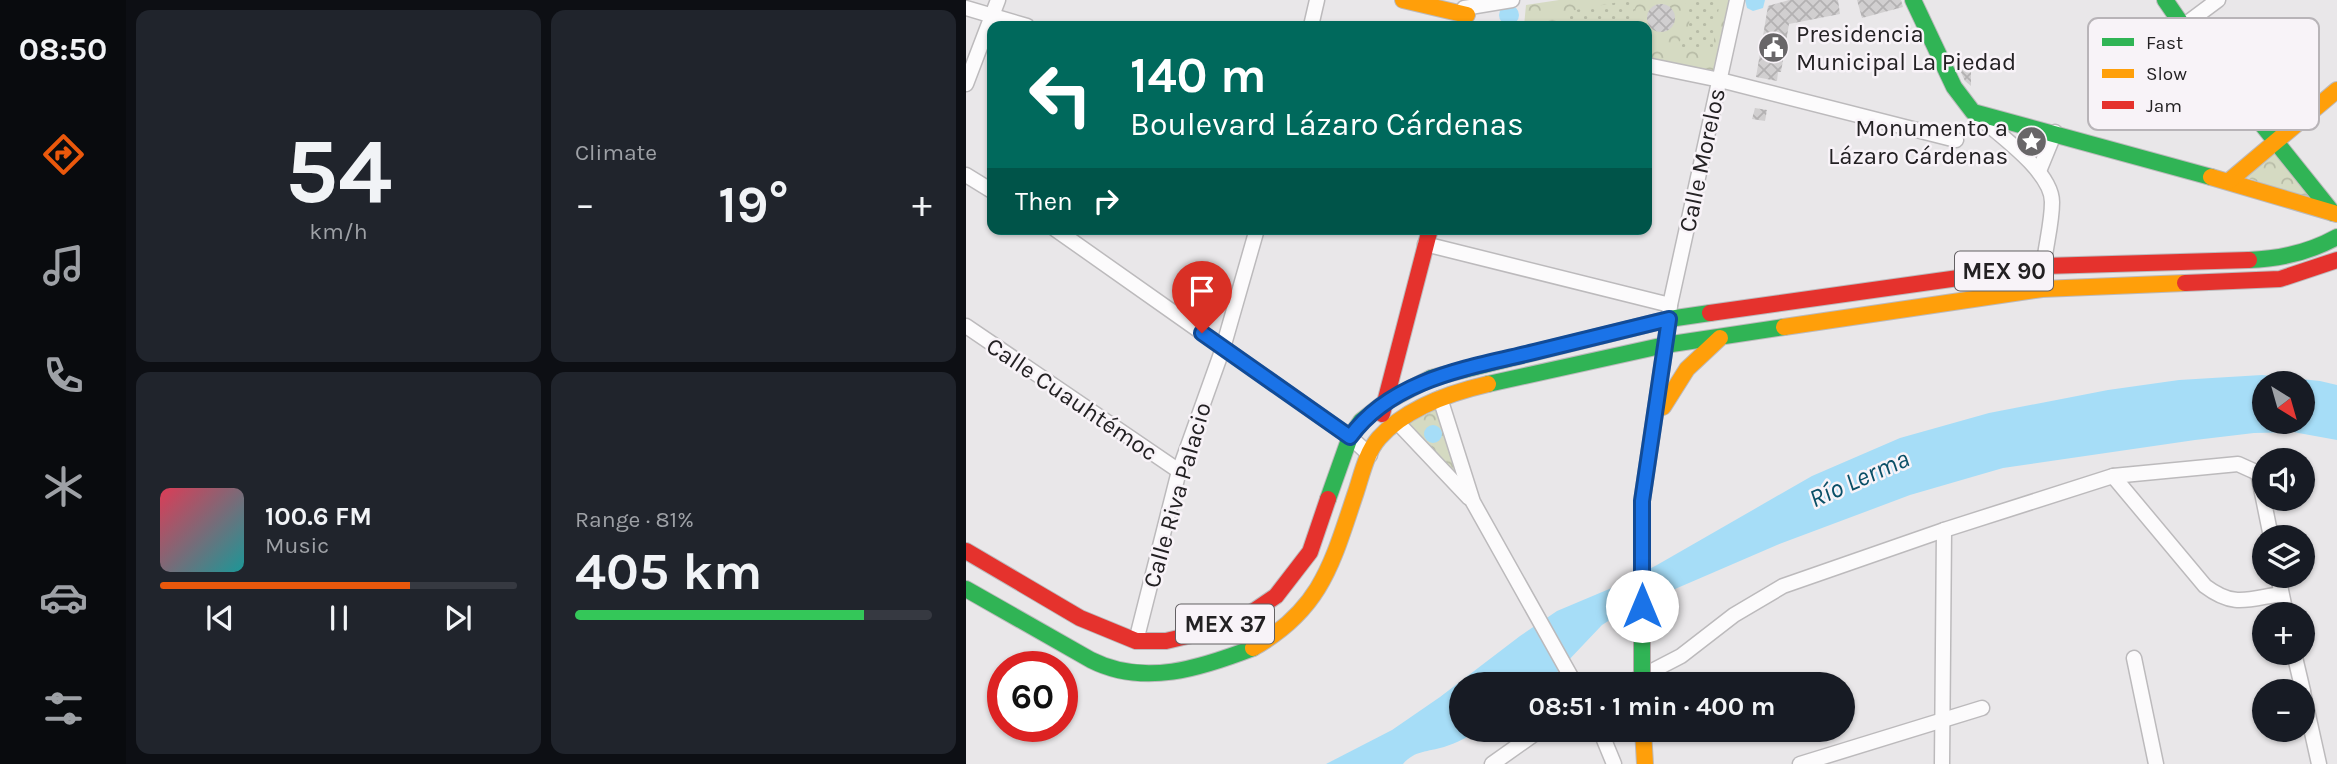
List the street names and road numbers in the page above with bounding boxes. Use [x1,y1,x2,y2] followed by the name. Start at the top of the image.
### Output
[1673,86,1731,234] street label: Calle Morelos
[1955,252,2053,290] road number: MEX 90
[981,331,1163,467] street label: Calle Cuauhtémoc
[1137,399,1217,591] street label: Calle Riva Palacio
[1176,604,1274,644] road number: MEX 37

